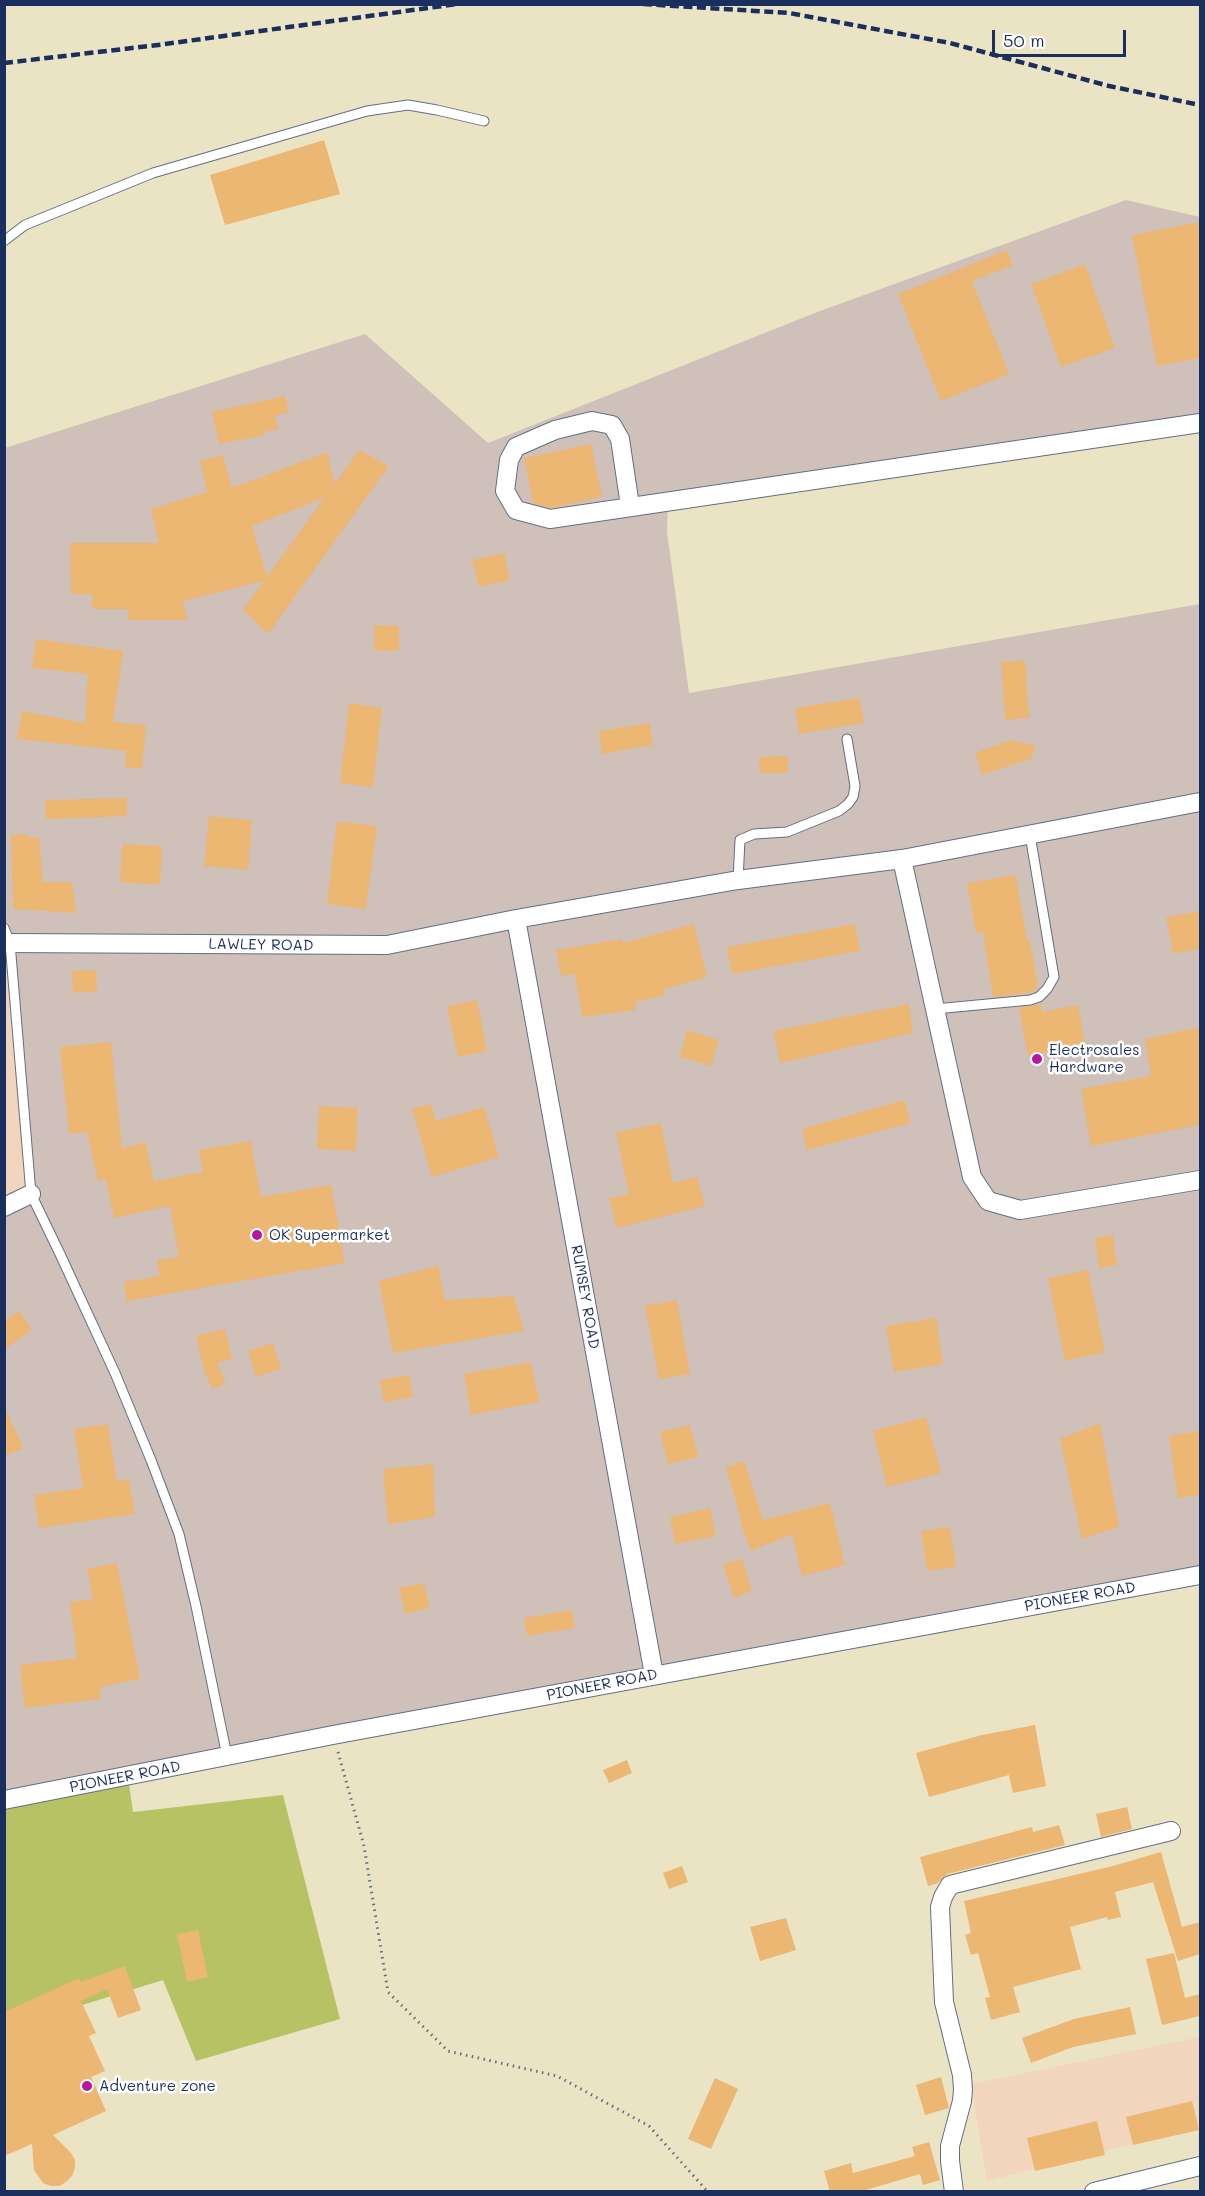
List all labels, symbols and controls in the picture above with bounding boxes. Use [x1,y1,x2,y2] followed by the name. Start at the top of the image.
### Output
[995,18,1128,56] scale bar
[1003,28,1045,52] text: 50 m
[208,935,314,955] street label: LAWLEY ROAD
[1049,1041,1139,1076] place label: Electrosales Hardware
[1030,1052,1044,1066] marker: Electrosales Hardware
[269,1226,390,1244] place label: OK Supermarket
[250,1228,264,1242] marker: OK Supermarket
[567,1244,603,1350] street label: RUMSEY ROAD
[1023,1578,1137,1616] street label: PIONEER ROAD
[545,1665,659,1705] street label: PIONEER ROAD
[68,1757,182,1797] street label: PIONEER ROAD
[99,2077,216,2095] place label: Adventure zone
[80,2079,94,2093] marker: Adventure zone

